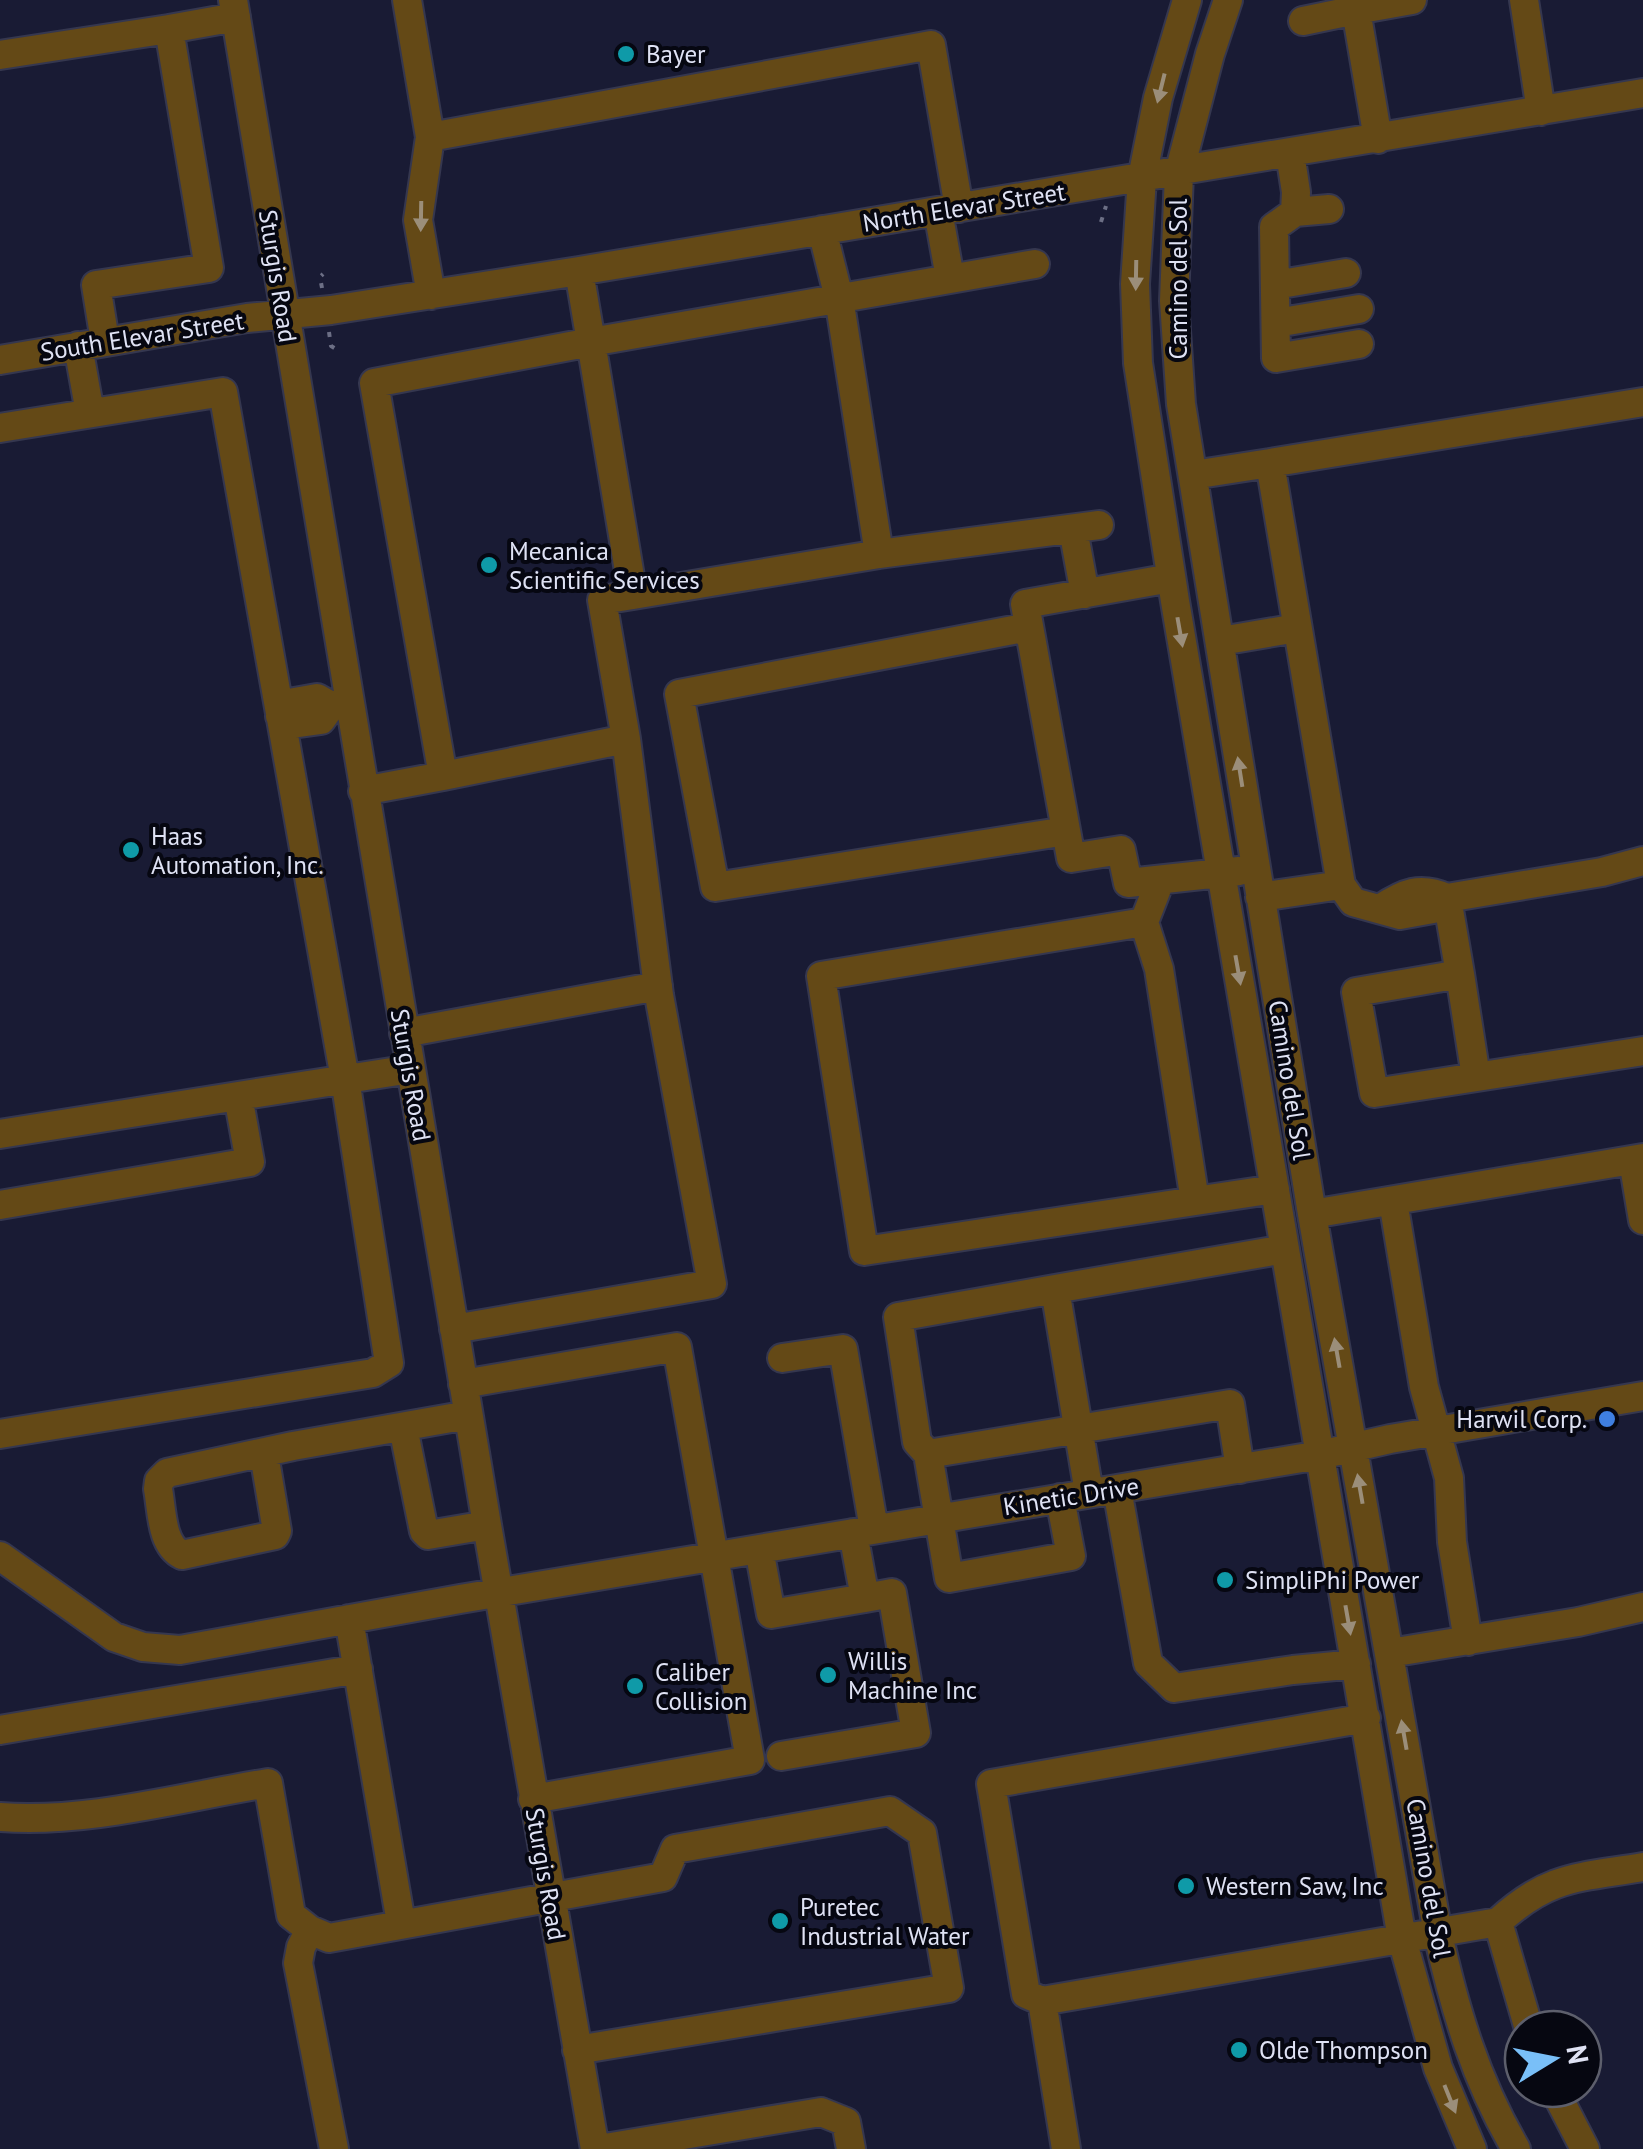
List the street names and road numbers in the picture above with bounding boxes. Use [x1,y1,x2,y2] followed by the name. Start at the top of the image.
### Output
[860,175,1068,239] street label: North Elevar Street
[1162,198,1194,360] street label: Camino del Sol
[252,207,304,345] street label: Sturgis Road
[38,304,246,368] street label: South Elevar Street
[1262,998,1319,1163] street label: Camino del Sol
[384,1006,438,1144] street label: Sturgis Road
[1001,1469,1141,1523] street label: Kinetic Drive
[1399,1796,1459,1961] street label: Camino del Sol
[519,1805,573,1943] street label: Sturgis Road

